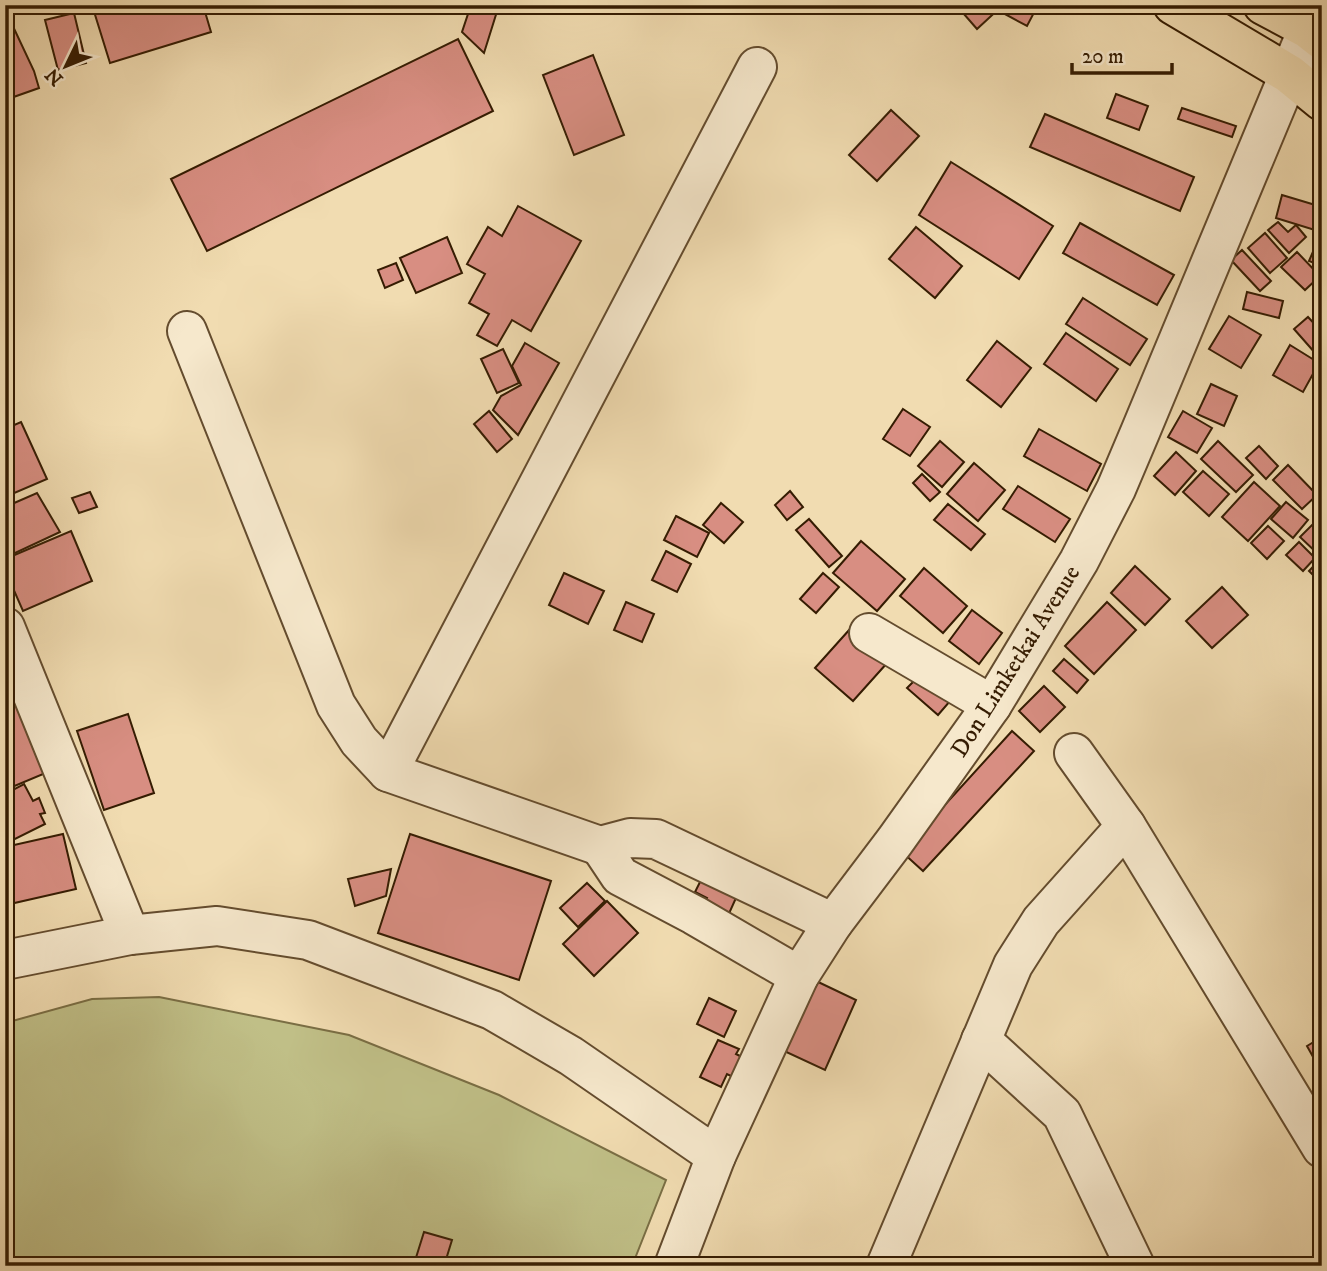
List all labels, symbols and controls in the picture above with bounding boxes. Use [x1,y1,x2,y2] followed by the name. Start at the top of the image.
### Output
[32,32,102,102] north arrow
[1072,32,1171,76] scale bar
[1082,44,1124,70] text: 20 m
[41,63,68,90] text: N
[945,560,1087,763] street label: Don Limketkai Avenue

